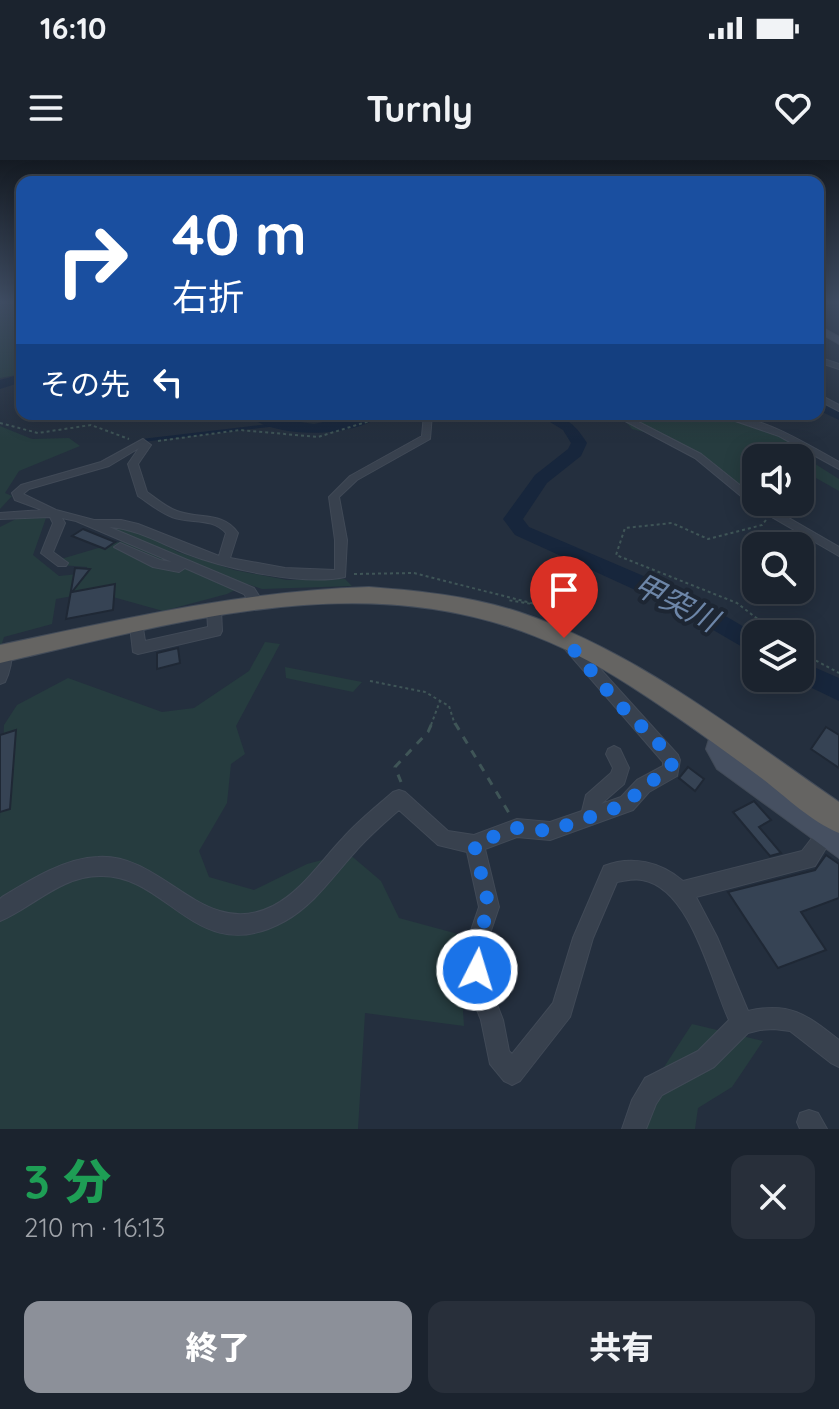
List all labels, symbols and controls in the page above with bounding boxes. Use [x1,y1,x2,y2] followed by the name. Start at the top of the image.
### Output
[40,9,107,47] text: 16:10
[24,86,68,130] icon: menu
[366,86,473,131] text: Turnly
[771,86,815,130] icon: heart
[172,199,307,269] text: 40 m
[40,208,144,312] icon: right
[172,274,244,319] text: 右折
[146,360,190,404] icon: left
[40,365,130,403] text: その先
[742,444,814,692] map controls
[742,444,814,516] button: sound
[742,532,814,604] button: search
[530,556,598,638] pin
[627,565,727,641] water label: 甲突川
[542,568,586,612] icon: arrive
[742,620,814,692] button: layers
[435,928,519,1012] position arrow
[24,1151,111,1211] text: 3 分
[731,1155,815,1239] button: close
[24,1211,165,1244] text: 210 m · 16:13
[24,1301,412,1393] button: 終了
[428,1301,815,1393] button: 共有

